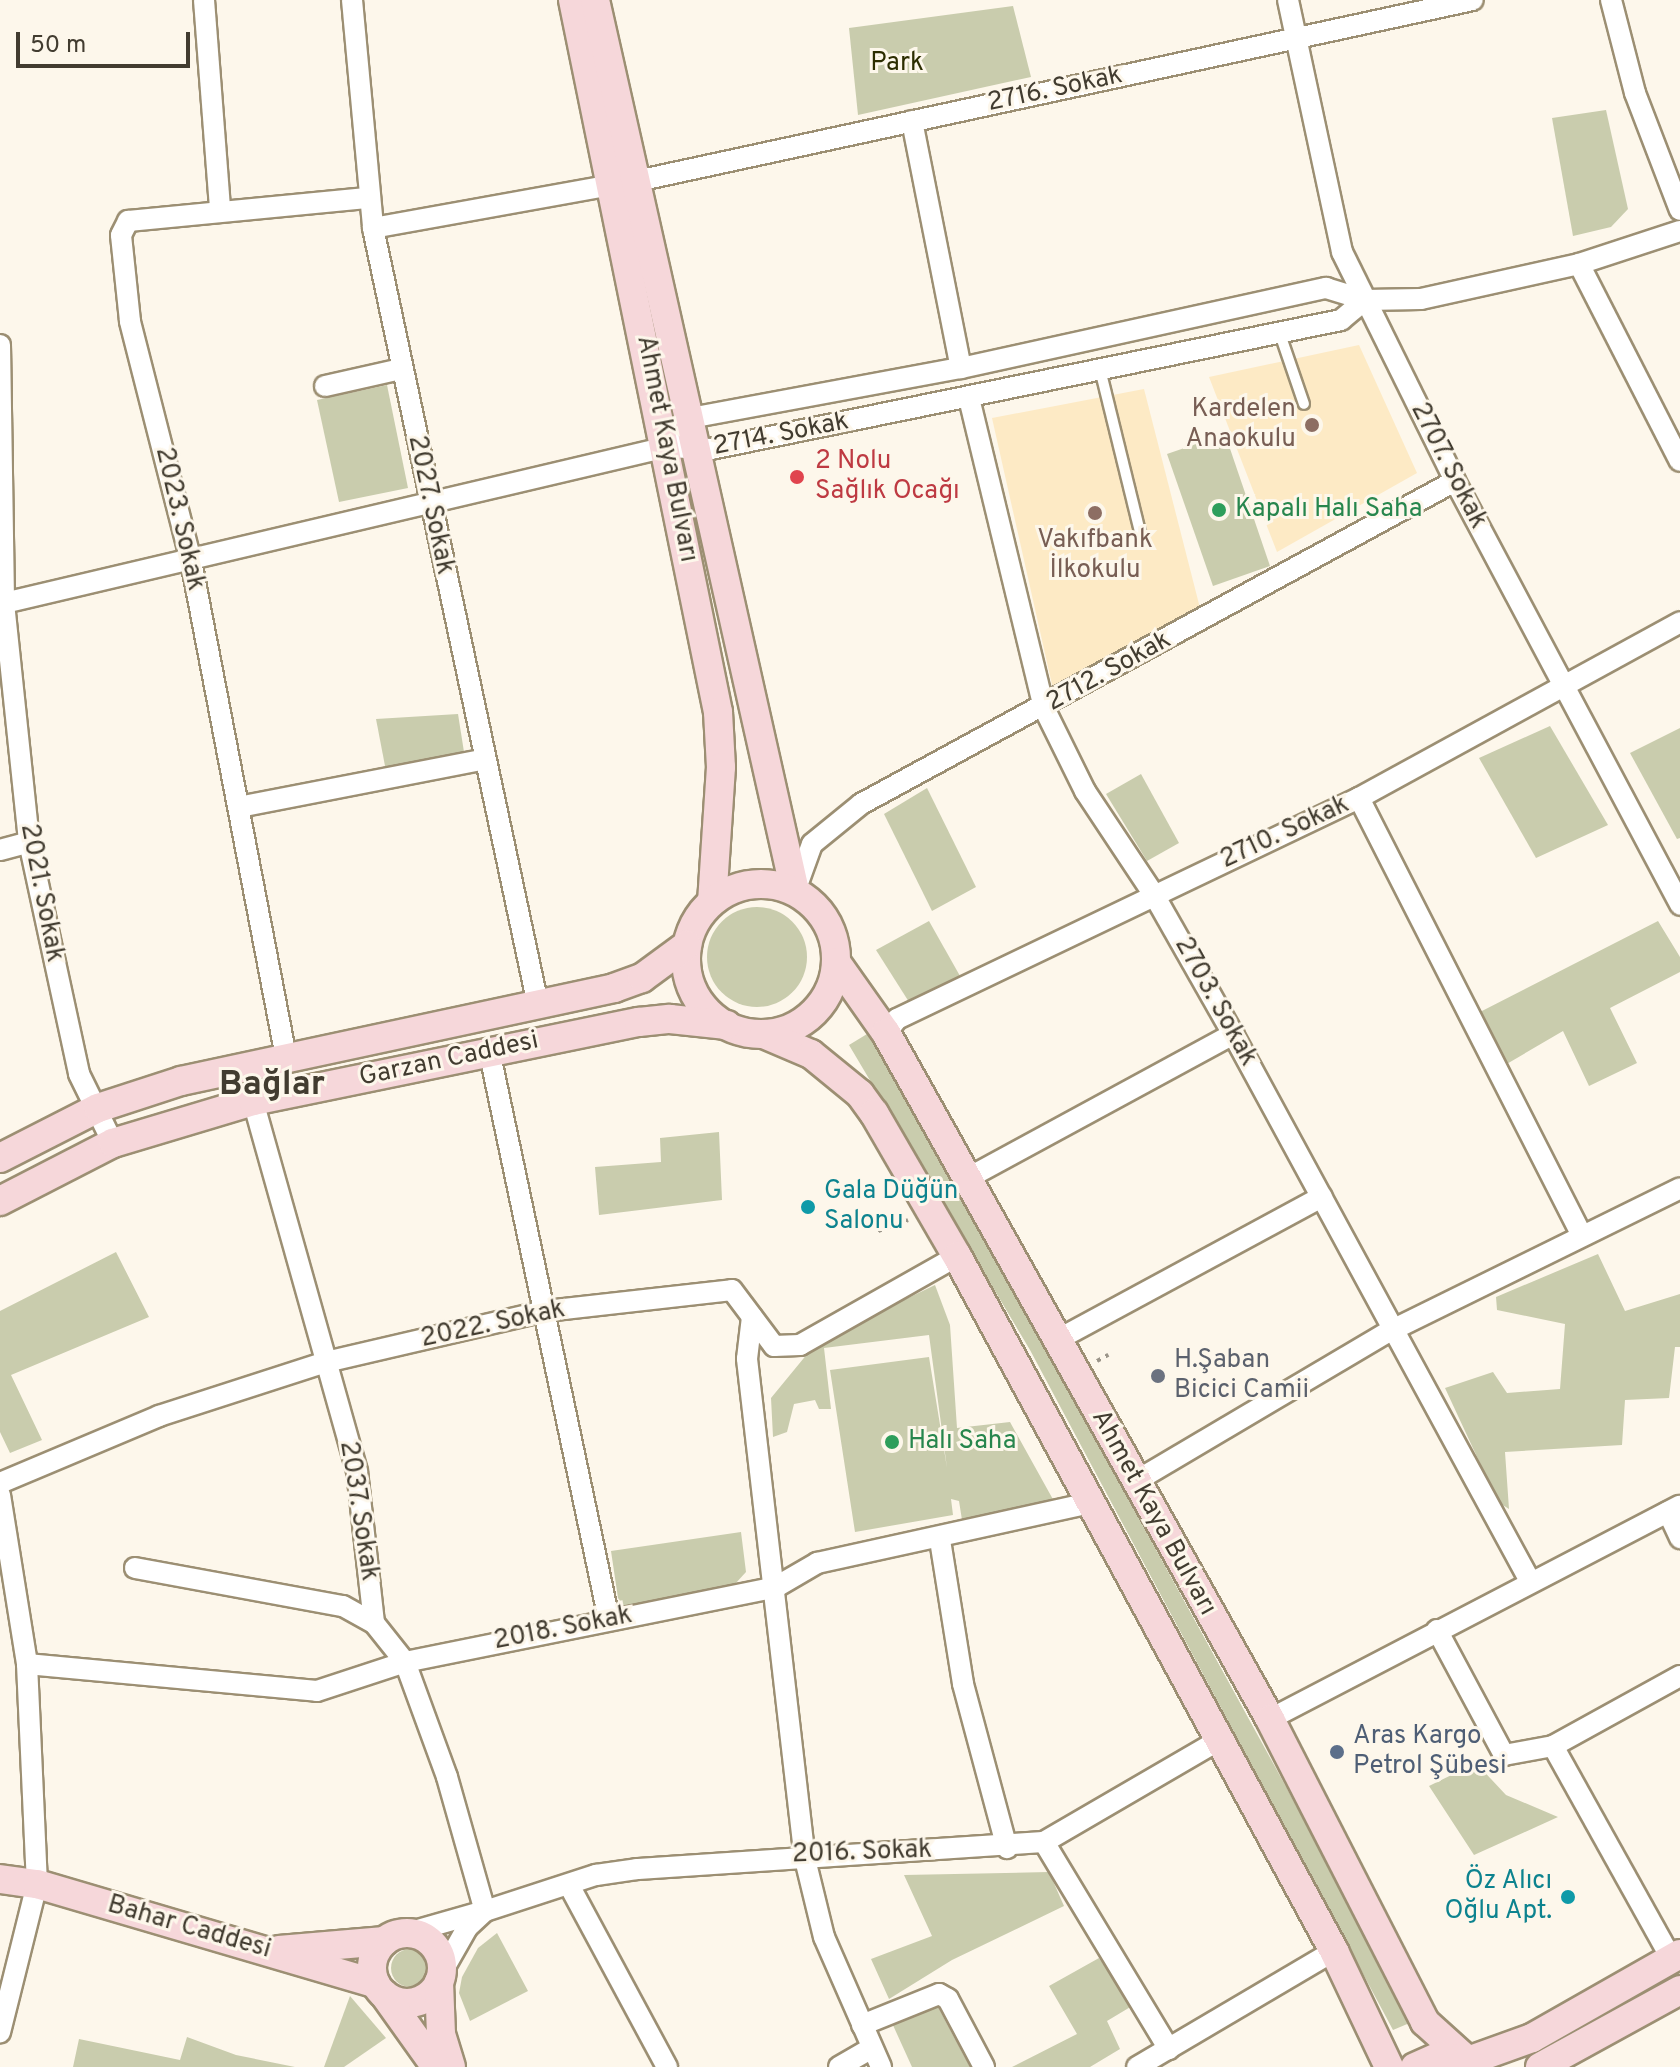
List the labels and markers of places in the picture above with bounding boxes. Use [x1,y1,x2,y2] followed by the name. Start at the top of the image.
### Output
[1186,394,1296,456] place label: Kardelen Anaokulu
[1303,416,1321,434] marker: Kardelen Anaokulu
[815,446,960,508] place label: 2 Nolu Sağlık Ocağı
[786,466,808,488] marker: 2 Nolu Sağlık Ocağı
[1235,494,1422,526] place label: Kapalı Halı Saha
[1210,501,1228,519] marker: Kapalı Halı Saha
[1086,504,1104,522] marker: Vakıfbank İlkokulu
[1037,525,1153,586] place label: Vakıfbank İlkokulu
[824,1176,958,1238] place label: Gala Düğün Salonu
[799,1198,817,1216] marker: Gala Düğün Salonu
[1174,1345,1309,1406] place label: H.Şaban Bicici Camii
[1149,1367,1167,1385] marker: H.Şaban Bicici Camii
[908,1426,1016,1458] place label: Halı Saha
[883,1433,901,1451] marker: Halı Saha
[1353,1721,1507,1782] place label: Aras Kargo Petrol Şübesi
[1328,1743,1346,1761] marker: Aras Kargo Petrol Şübesi
[1443,1866,1552,1928] place label: Öz Alıcı Oğlu Apt.
[1559,1888,1577,1906] marker: Öz Alıcı Oğlu Apt.

